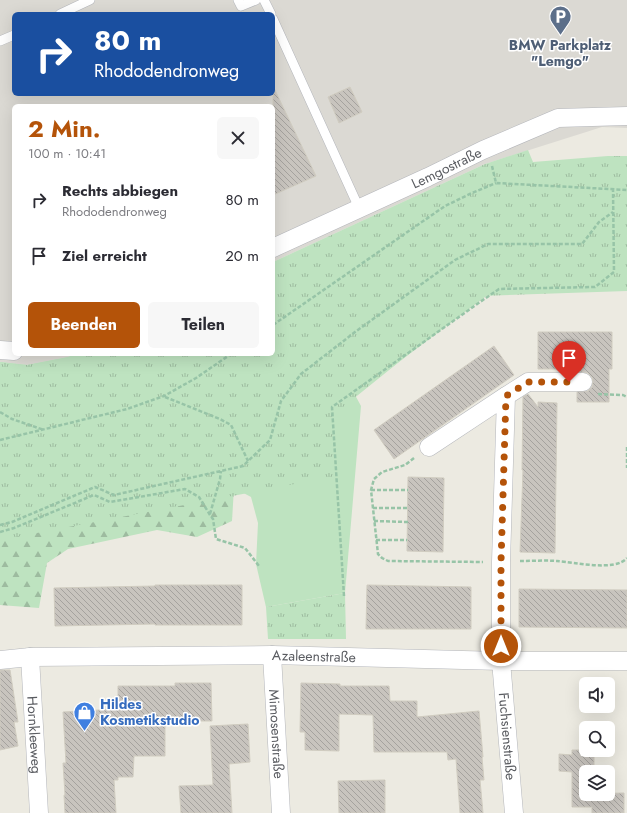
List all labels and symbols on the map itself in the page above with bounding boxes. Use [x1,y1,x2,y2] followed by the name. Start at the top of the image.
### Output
[547,4,573,37] parking icon: BMW Parkplatz "Lemgo"
[509,35,612,71] place label: BMW Parkplatz "Lemgo"
[408,142,485,193] street label: Lemgostraße
[552,341,586,382] pin
[480,625,522,667] position arrow
[272,645,356,667] street label: Azaleenstraße
[264,689,289,779] street label: Mimosenstraße
[494,692,521,781] street label: Fuchsienstraße
[100,694,200,730] place label: Hildes Kosmetikstudio
[22,695,47,774] street label: Hornkleeweg
[72,699,98,732] shop icon: Hildes Kosmetikstudio

